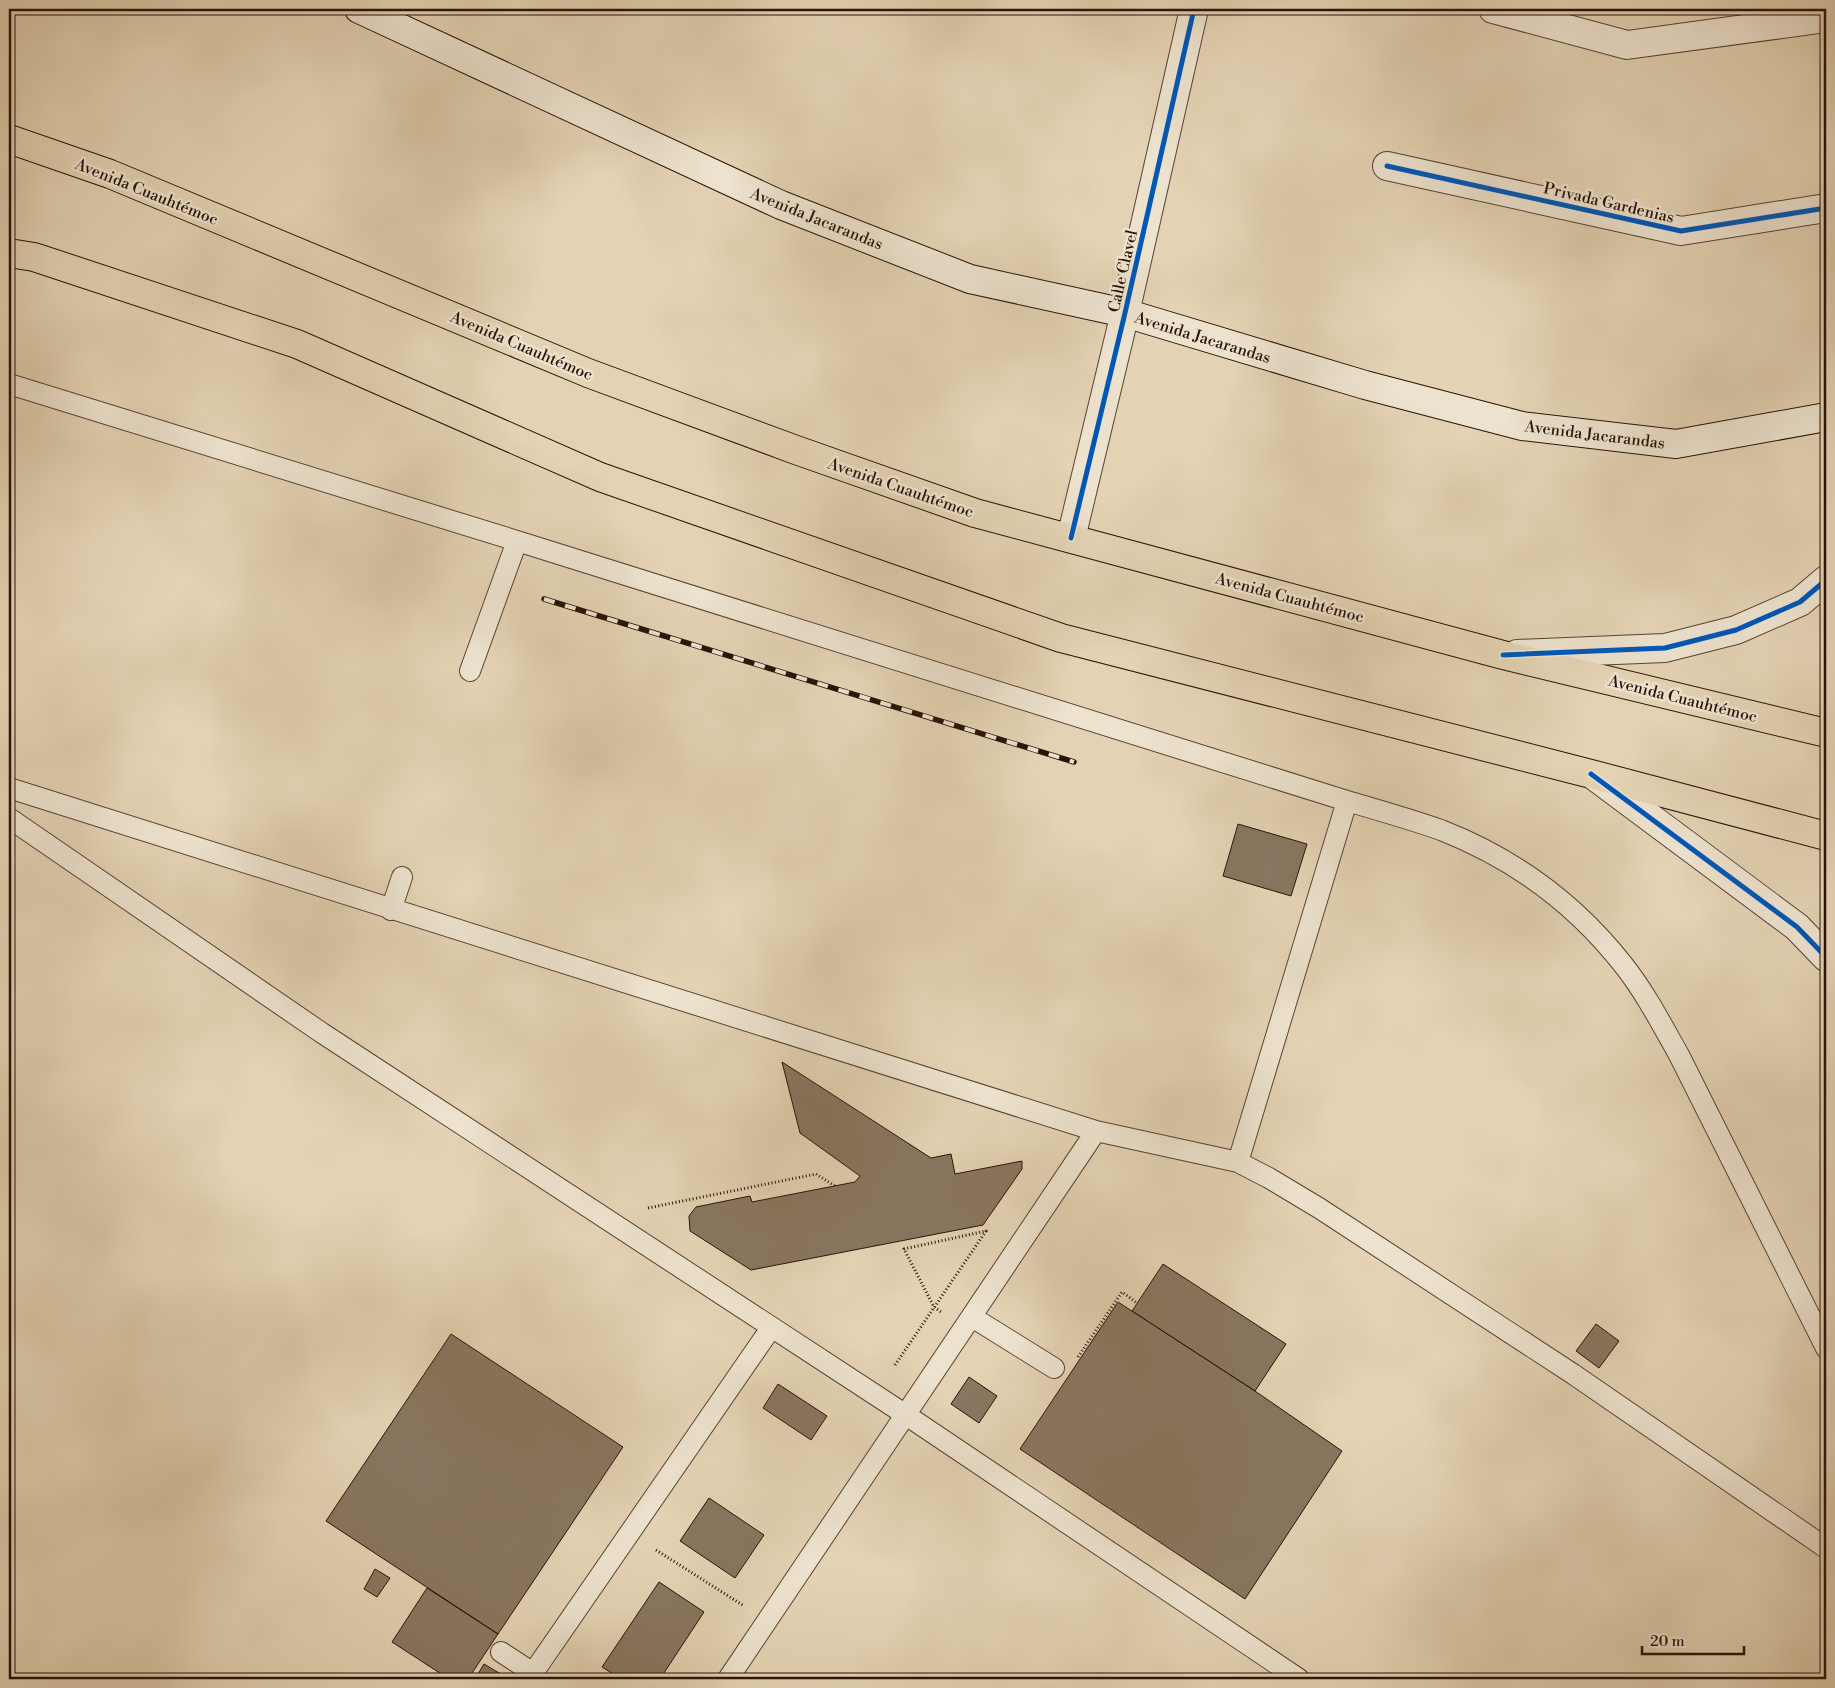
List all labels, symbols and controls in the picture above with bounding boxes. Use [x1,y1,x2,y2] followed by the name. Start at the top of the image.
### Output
[71,154,221,230] street label: Avenida Cuauhtémoc
[1541,178,1676,228] street label: Privada Gardenias
[747,183,886,255] street label: Avenida Jacarandas
[1104,228,1142,314] street label: Calle Clavel
[446,306,596,385] street label: Avenida Cuauhtémoc
[1131,307,1273,368] street label: Avenida Jacarandas
[1523,416,1666,454] street label: Avenida Jacarandas
[824,453,976,522] street label: Avenida Cuauhtémoc
[1212,568,1366,627] street label: Avenida Cuauhtémoc
[1605,671,1759,727] street label: Avenida Cuauhtémoc
[1642,1623,1745,1655] scale bar
[1650,1632,1685,1651] text: 20 m

